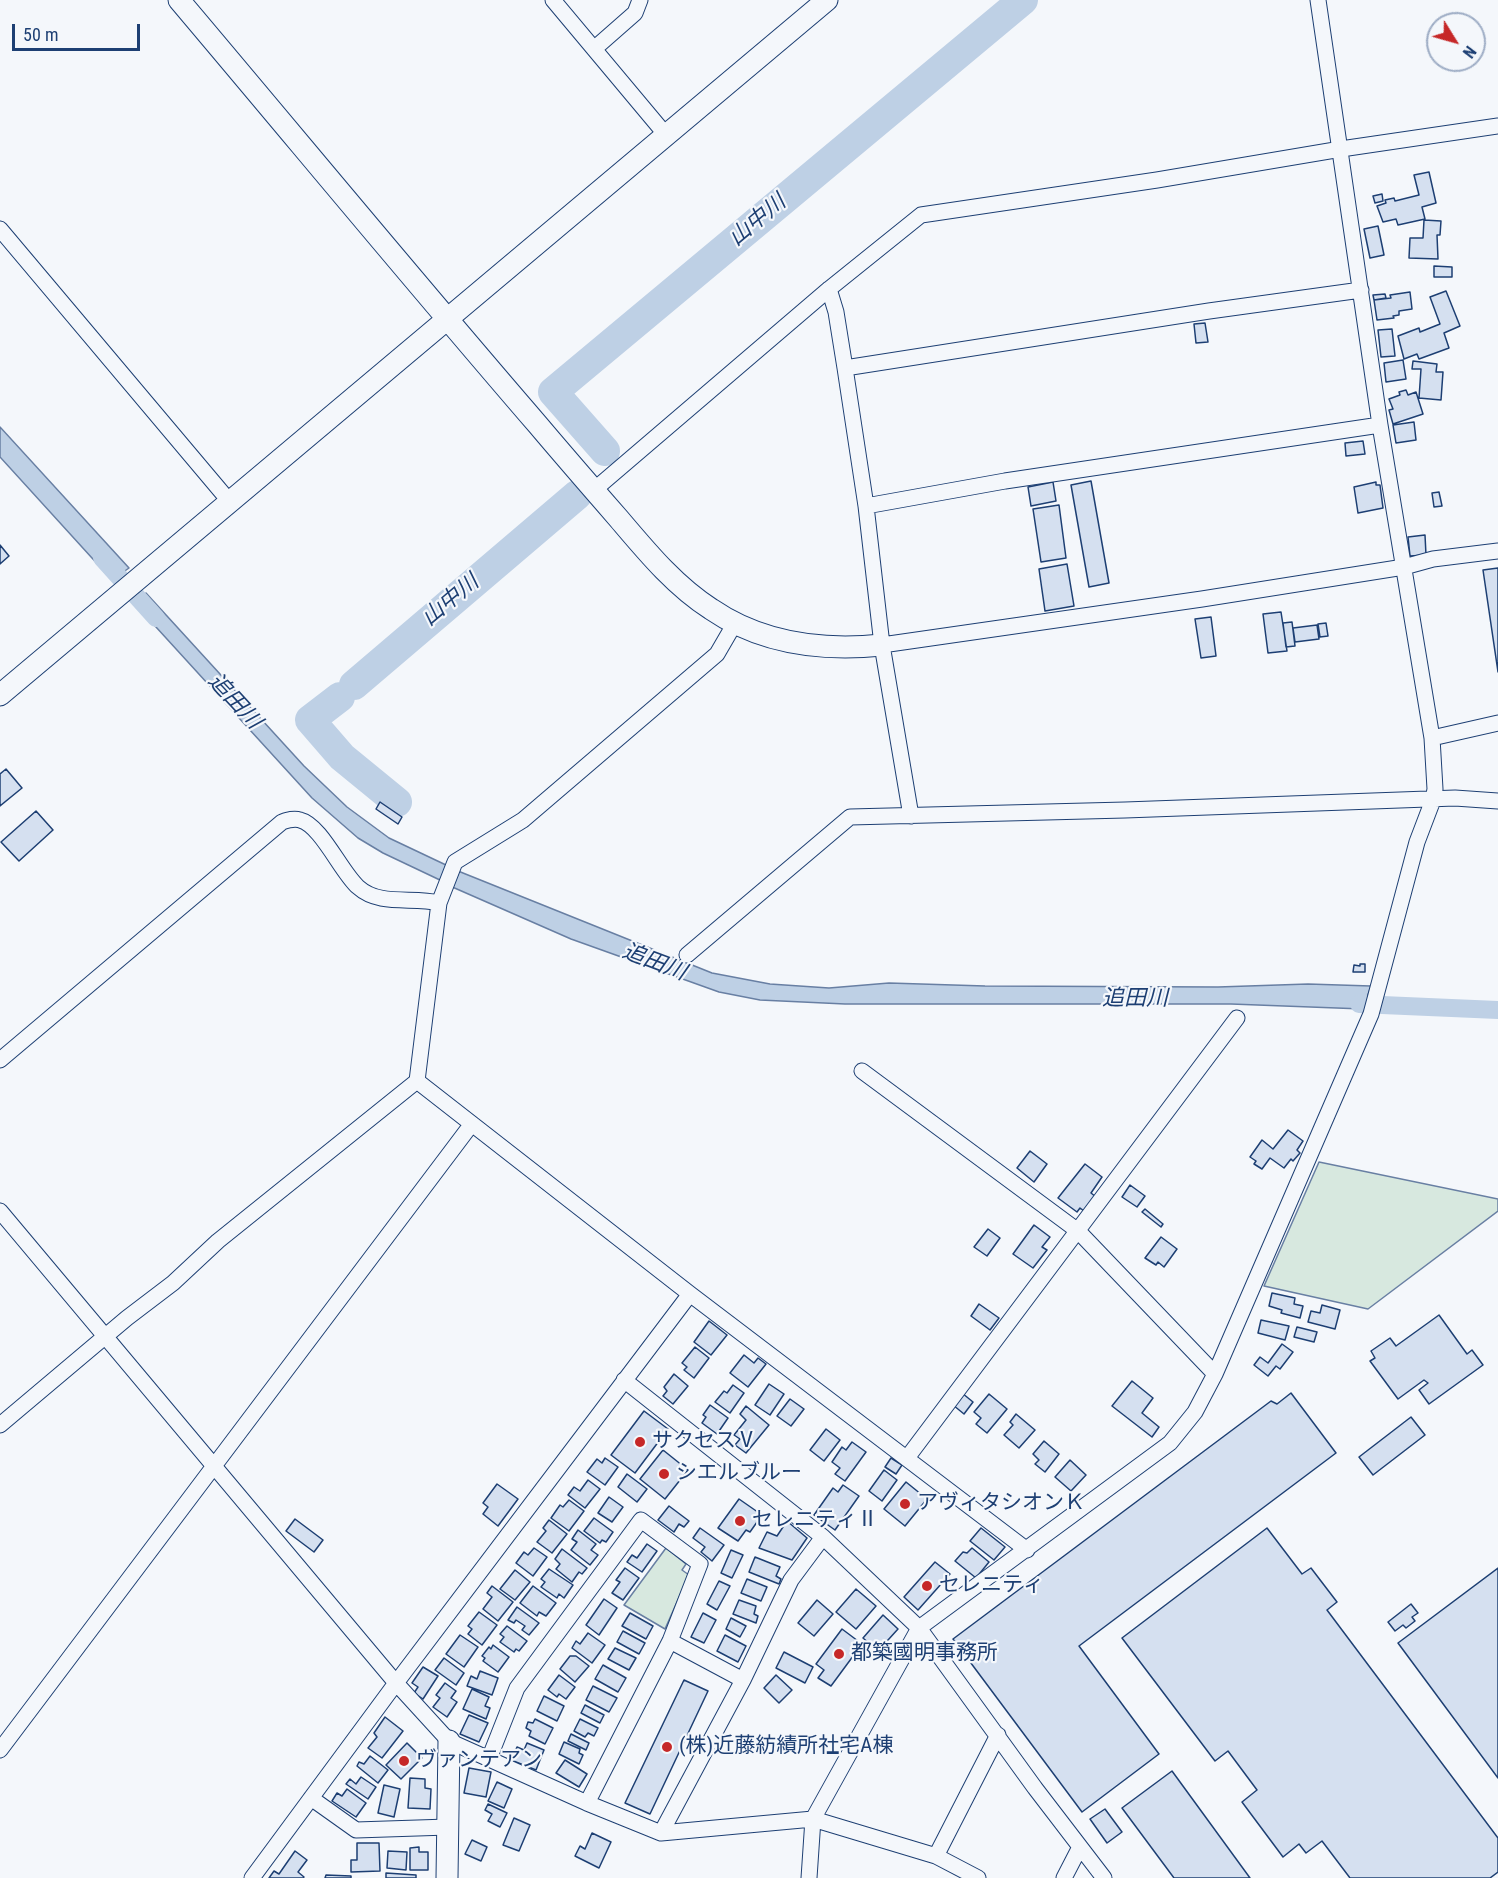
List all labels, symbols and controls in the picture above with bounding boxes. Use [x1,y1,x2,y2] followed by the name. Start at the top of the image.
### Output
[15,12,142,50] scale bar
[1426,12,1486,72] north arrow
[23,24,58,45] text: 50 m
[1459,42,1480,62] text: N
[724,190,792,252] water label: 山中川
[417,570,485,632] water label: 山中川
[202,669,266,735] water label: 追田川
[618,939,690,987] water label: 追田川
[1102,986,1168,1012] water label: 追田川
[652,1429,757,1455] place label: サクセスⅤ
[633,1435,647,1449] marker: サクセスⅤ
[676,1461,802,1487] place label: シエルブルー
[657,1467,671,1481] marker: シエルブルー
[917,1491,1085,1517] place label: アヴィタシオンＫ
[898,1497,912,1511] marker: アヴィタシオンＫ
[752,1508,878,1534] place label: セレニティⅡ
[733,1514,747,1528] marker: セレニティⅡ
[939,1573,1044,1599] place label: セレニティ
[920,1579,934,1593] marker: セレニティ
[851,1641,998,1667] place label: 都築國明事務所
[832,1647,846,1661] marker: 都築國明事務所
[679,1734,893,1760] place label: (株)近藤紡績所社宅A棟
[660,1740,674,1754] marker: (株)近藤紡績所社宅A棟
[416,1748,542,1774] place label: ヴァンテアン
[397,1754,411,1768] marker: ヴァンテアン

